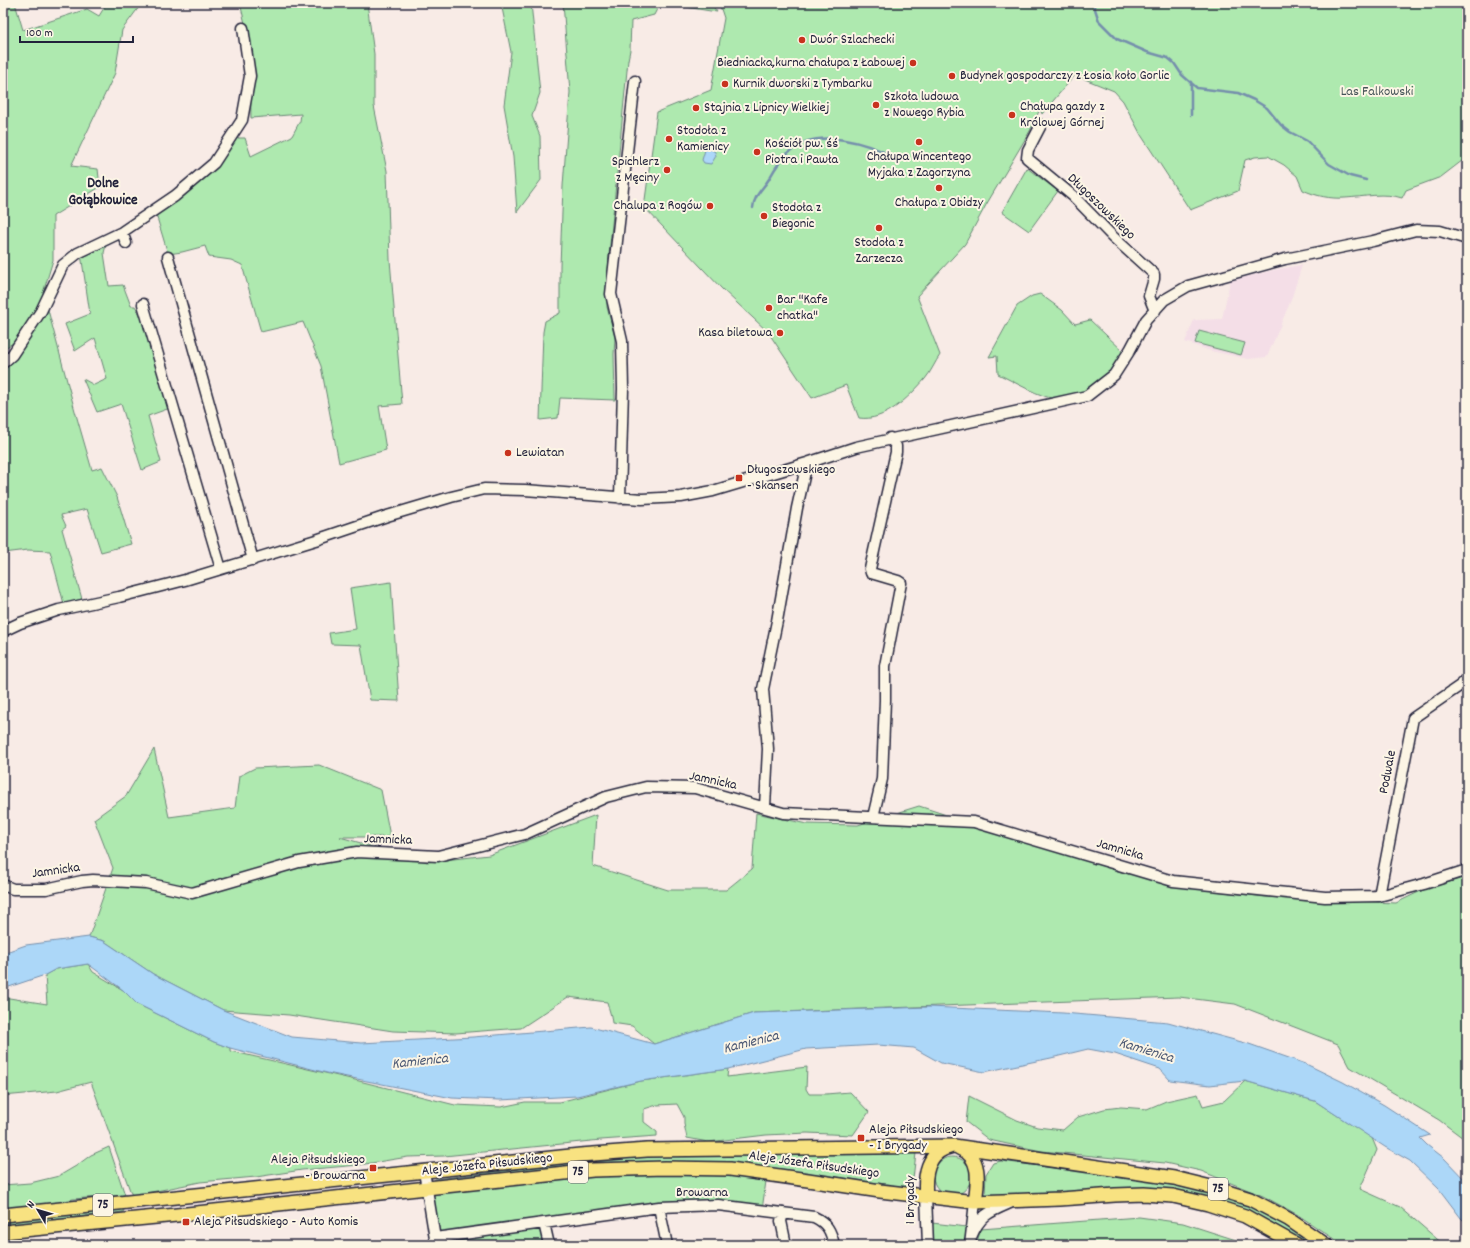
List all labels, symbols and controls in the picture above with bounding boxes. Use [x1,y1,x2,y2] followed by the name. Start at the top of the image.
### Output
[20,18,133,44] scale bar
[26,25,53,42] text: 100 m
[810,30,895,50] place label: Dwór Szlachecki
[797,35,807,45] marker: Dwór Szlachecki
[717,53,905,73] place label: Biedniacka,kurna chałupa z Łabowej
[908,58,918,68] marker: Biedniacka,kurna chałupa z Łabowej
[960,66,1170,86] place label: Budynek gospodarczy z Łosia koło Gorlic
[947,71,957,81] marker: Budynek gospodarczy z Łosia koło Gorlic
[733,74,872,94] place label: Kurnik dworski z Tymbarku
[720,79,730,89] marker: Kurnik dworski z Tymbarku
[1341,82,1414,102] park label: Las Falkowski
[884,87,965,123] place label: Szkoła ludowa z Nowego Rybia
[1020,97,1105,133] place label: Chałupa gazdy z Królowej Górnej
[704,98,829,118] place label: Stajnia z Lipnicy Wielkiej
[871,100,881,110] marker: Szkoła ludowa z Nowego Rybia
[691,103,701,113] marker: Stajnia z Lipnicy Wielkiej
[1007,110,1017,120] marker: Chałupa gazdy z Królowej Górnej
[677,121,729,157] place label: Stodoła z Kamienicy
[664,134,674,144] marker: Stodoła z Kamienicy
[765,134,839,170] place label: Kościół pw. śś Piotra i Pawła
[914,137,924,147] marker: Chałupa Wincentego Myjaka z Zagorzyna
[752,147,762,157] marker: Kościół pw. śś Piotra i Pawła
[867,147,971,183] place label: Chałupa Wincentego Myjaka z Zagorzyna
[612,152,660,188] place label: Spichlerz z Męciny
[662,165,672,175] marker: Spichlerz z Męciny
[1062,169,1140,245] street label: Długoszowskiego
[68,173,138,212] district label: Dolne Gołąbkowice
[934,183,944,193] marker: Chałupa z Obidzy
[895,193,984,213] place label: Chałupa z Obidzy
[614,196,702,216] place label: Chalupa z Rogów
[772,198,822,234] place label: Stodoła z Biegonic
[705,201,715,211] marker: Chalupa z Rogów
[759,211,769,221] marker: Stodoła z Biegonic
[874,223,884,233] marker: Stodoła z Zarzecza
[855,233,904,269] place label: Stodoła z Zarzecza
[777,290,828,326] place label: Bar "Kafe chatka"
[764,303,774,313] marker: Bar "Kafe chatka"
[698,323,772,343] place label: Kasa biletowa
[775,328,785,338] marker: Kasa biletowa
[516,443,564,463] place label: Lewiatan
[503,448,513,458] marker: Lewiatan
[747,460,835,496] place label: Długoszowskiego - Skansen
[734,473,744,483] marker: Długoszowskiego - Skansen
[1374,748,1402,796] street label: Podwale
[687,766,739,796] street label: Jamnicka
[364,829,413,851] street label: Jamnicka
[1094,834,1146,866] street label: Jamnicka
[31,858,82,884] street label: Jamnicka
[721,1025,782,1060] water label: Kamienica
[1116,1032,1177,1070] water label: Kamienica
[391,1048,450,1076] water label: Kamienica
[869,1120,963,1156] place label: Aleja Piłsudskiego - I Brygady
[856,1133,866,1143] marker: Aleja Piłsudskiego - I Brygady
[748,1146,880,1184] street label: Aleje Józefa Piłsudskiego
[421,1148,553,1182] street label: Aleje Józefa Piłsudskiego
[271,1150,365,1186] place label: Aleja Piłsudskiego - Browarna
[568,1161,588,1183] road number: 75
[368,1163,378,1173] marker: Aleja Piłsudskiego - Browarna
[901,1175,921,1224] street label: 1 Brygady
[1208,1178,1228,1200] road number: 75
[676,1183,728,1203] street label: Browarna
[18,1190,58,1230] north arrow
[93,1194,113,1216] road number: 75
[24,1198,40,1212] text: N
[194,1212,359,1232] place label: Aleja Piłsudskiego - Auto Komis
[181,1217,191,1227] marker: Aleja Piłsudskiego - Auto Komis

